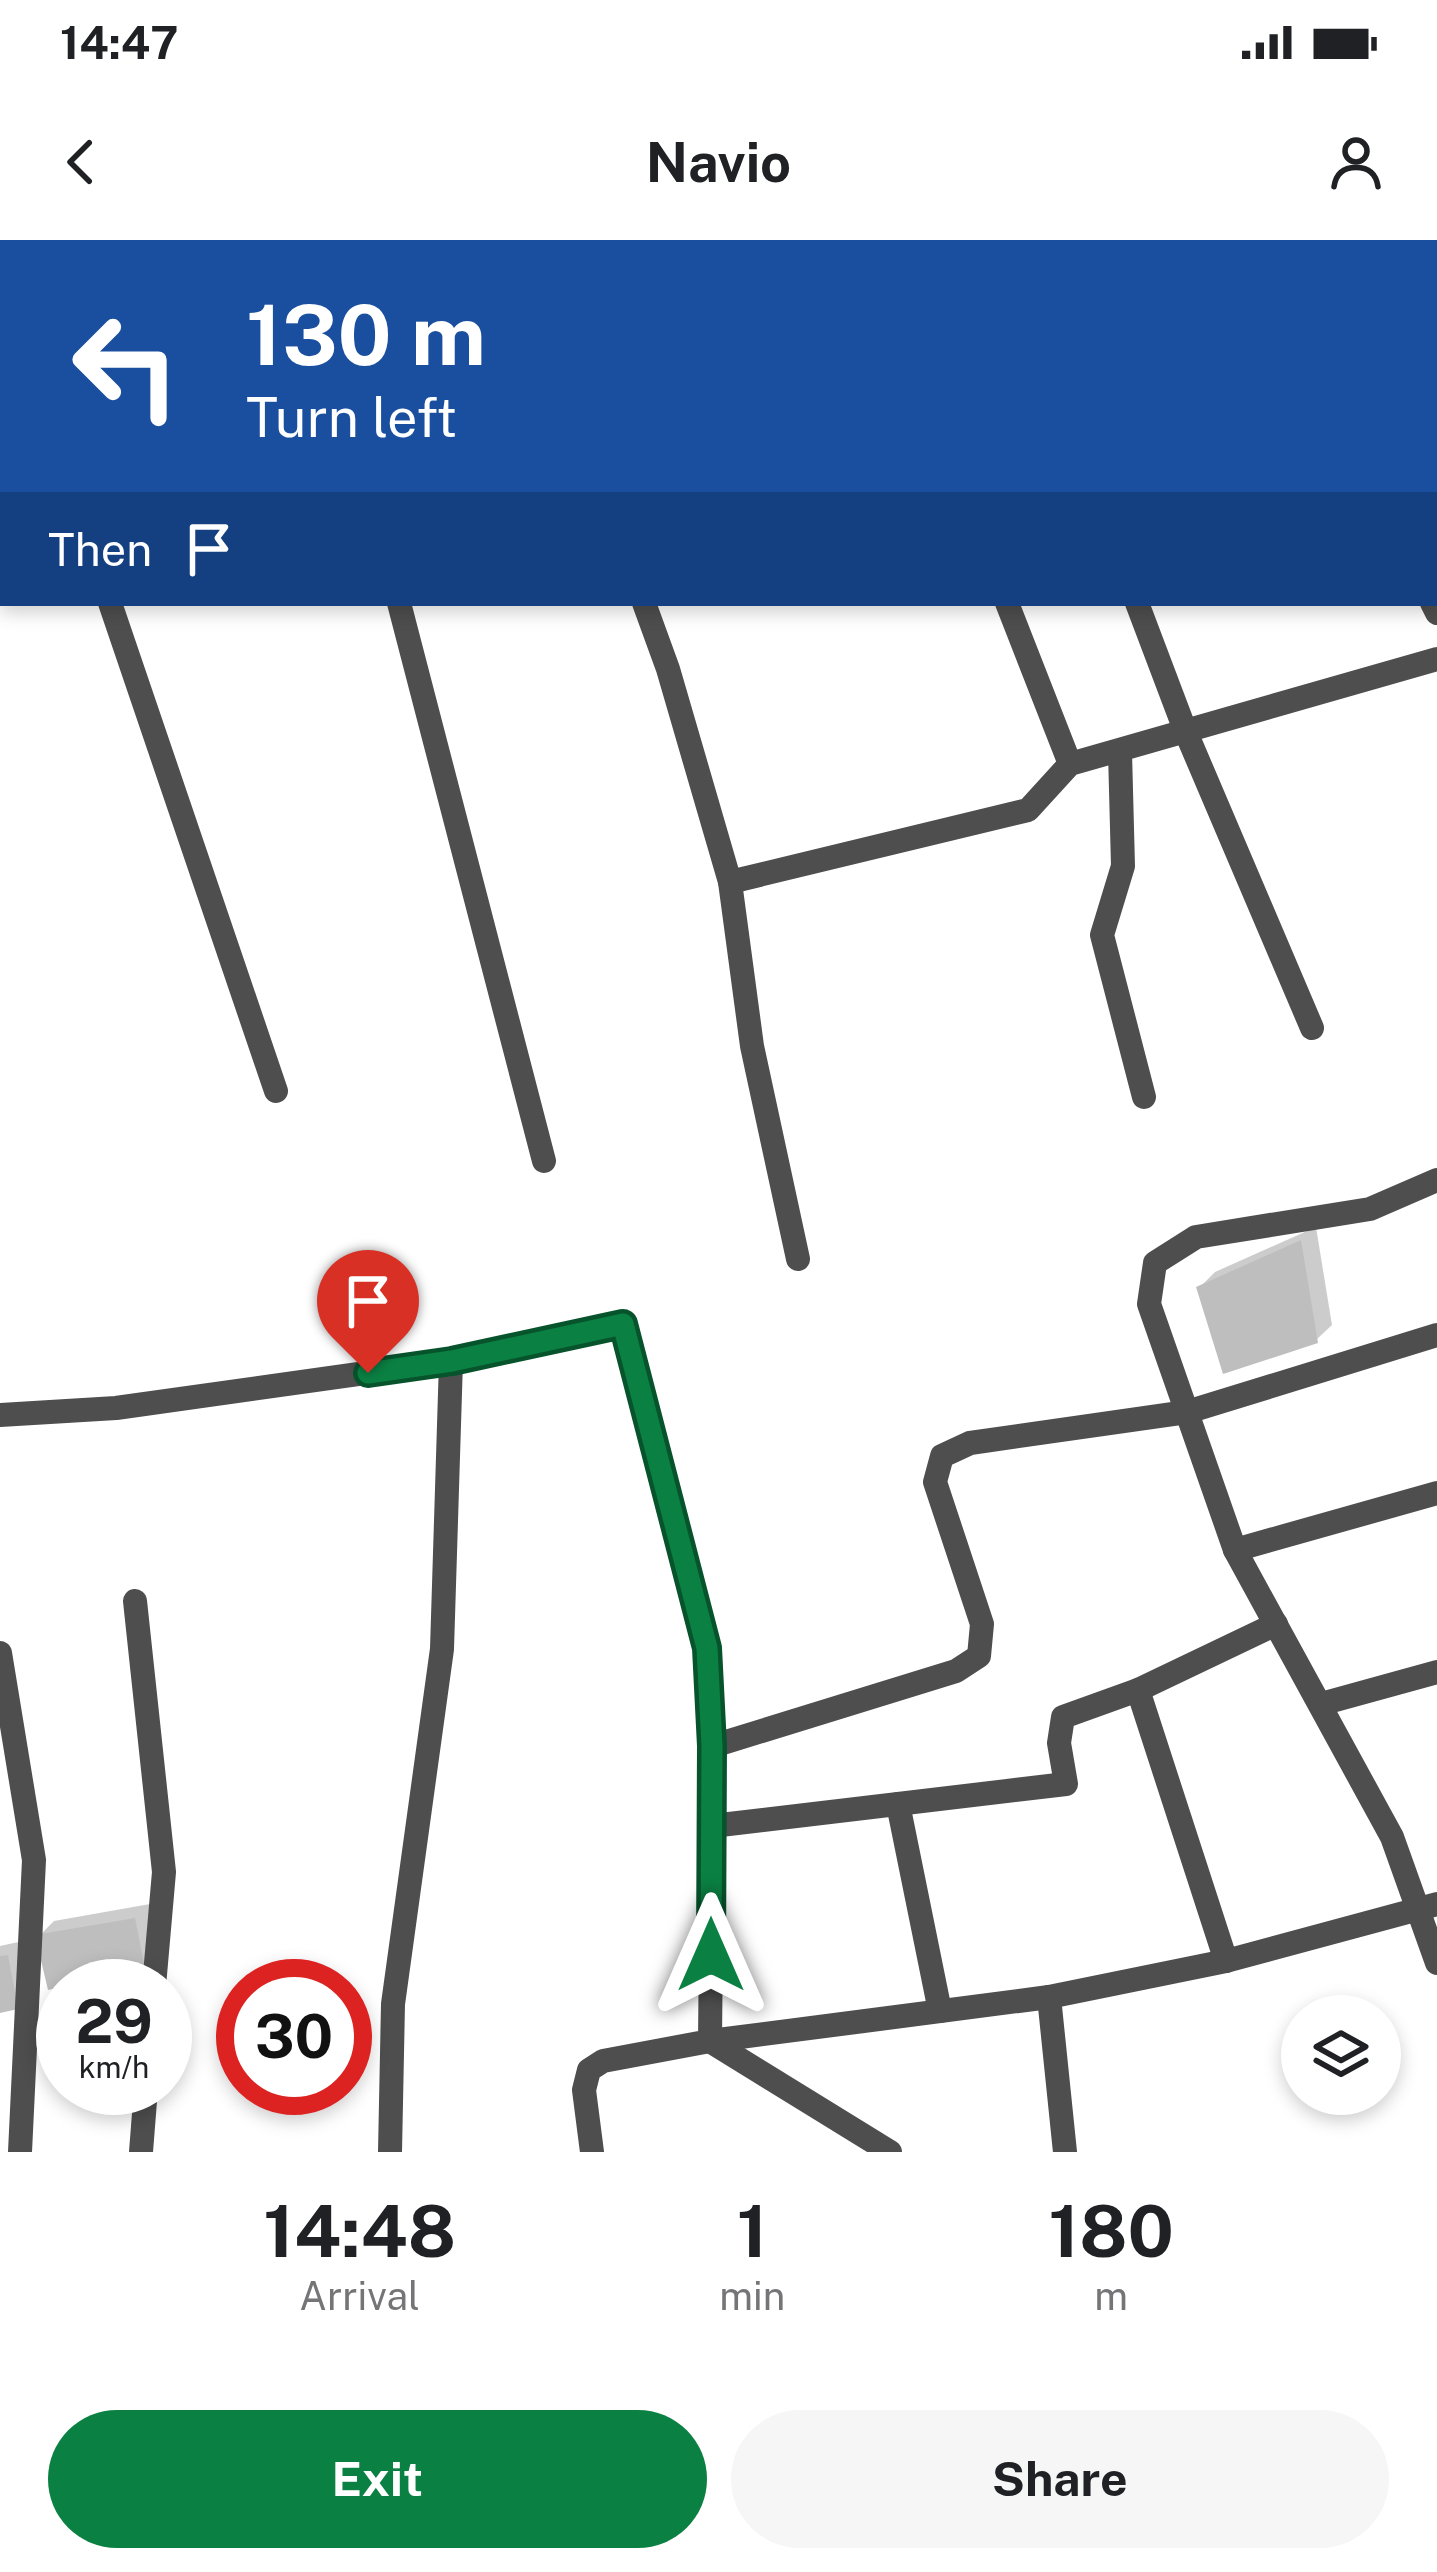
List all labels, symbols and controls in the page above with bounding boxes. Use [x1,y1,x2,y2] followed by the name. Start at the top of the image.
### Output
[60,16,178,69] text: 14:47
[48,129,114,195] icon: back
[1323,129,1389,195] icon: person
[646,131,791,194] text: Navio
[246,285,486,384] text: 130 m
[48,288,204,444] icon: left
[246,386,457,449] text: Turn left
[176,516,242,582] icon: arrive
[48,523,152,576] text: Then
[317,1250,419,1373] pin
[335,1268,401,1334] icon: arrive
[648,1892,774,2018] position arrow
[216,1959,372,2115] speed limit sign: 30
[75,1986,153,2057] text: 29
[1281,1995,1401,2115] map controls
[1281,1995,1401,2115] button: layers
[79,2049,149,2085] text: km/h
[263,2189,456,2273] text: 14:48
[737,2189,768,2273] text: 1
[1049,2189,1174,2273] text: 180
[299,2273,420,2319] text: Arrival
[719,2273,785,2319] text: min
[1094,2273,1128,2319] text: m
[48,2410,707,2548] button: Exit
[731,2410,1389,2548] button: Share

